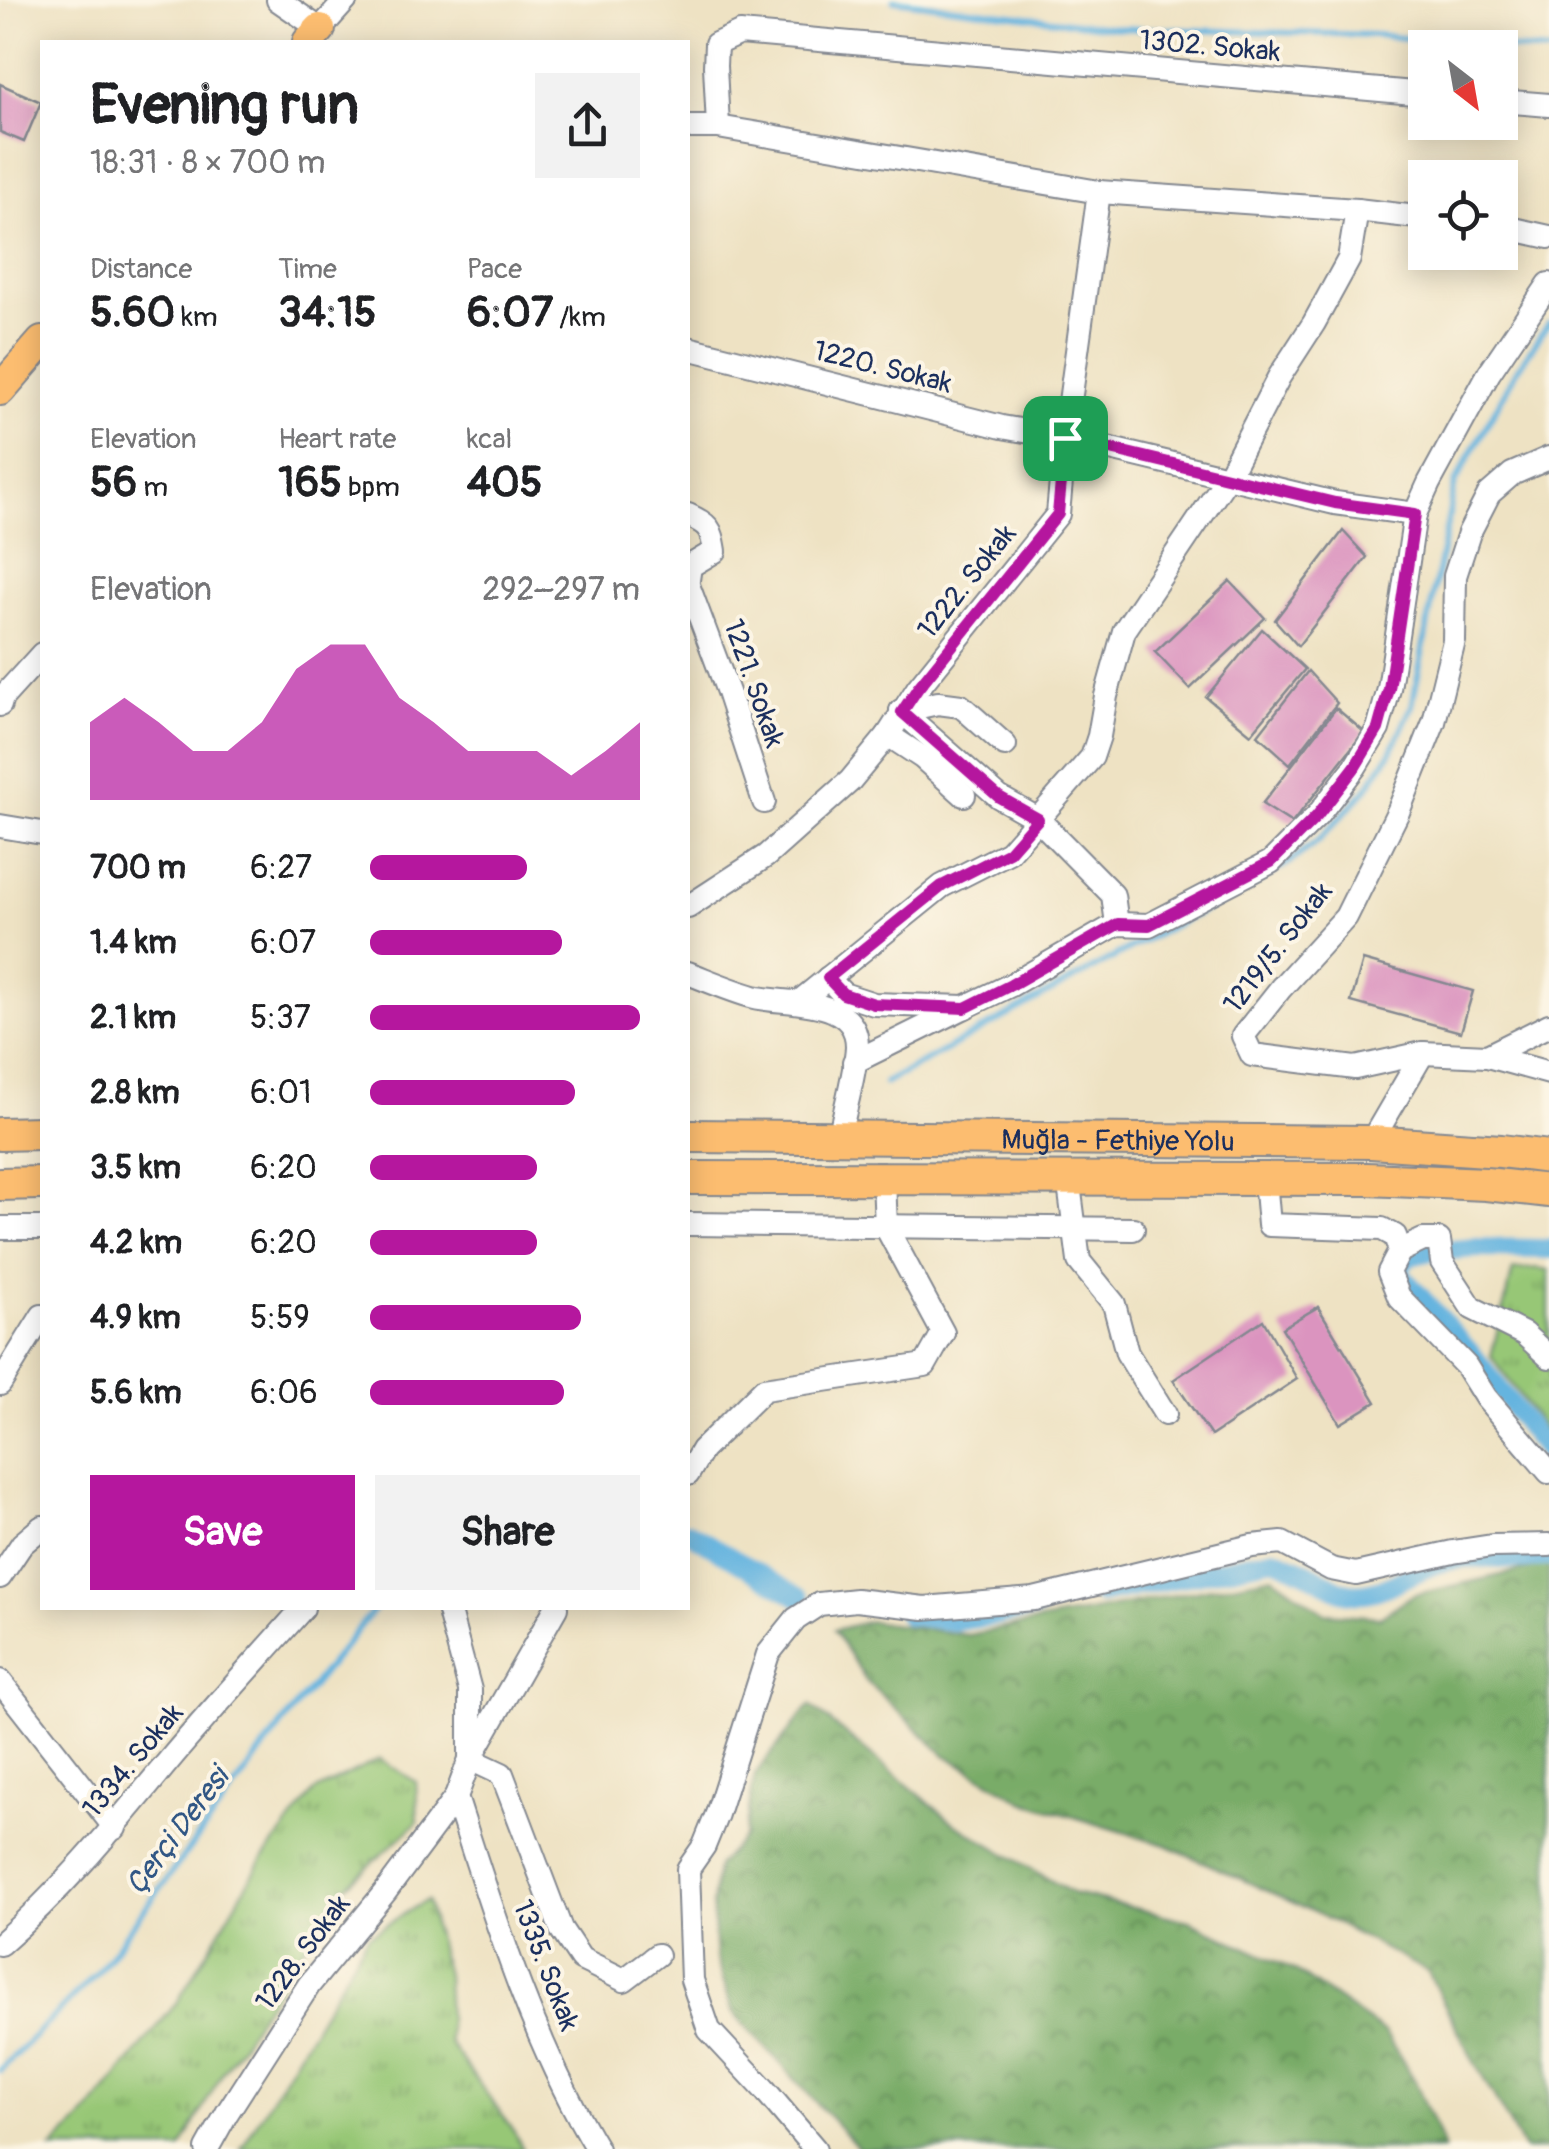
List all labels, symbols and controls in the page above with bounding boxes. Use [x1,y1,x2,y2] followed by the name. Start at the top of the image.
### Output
[1138,23,1282,70] street label: 1302. Sokak
[1408,30,1518,140] north arrow
[1408,30,1518,270] map controls
[90,71,359,140] text: Evening run
[535,73,640,178] button: share
[90,143,325,183] text: 18:31 · 8 × 700 m
[1408,160,1518,270] button: locate
[90,252,192,287] text: Distance
[278,252,337,287] text: Time
[467,252,522,287] text: Pace
[90,287,175,339] text: 5.60
[278,287,377,339] text: 34:15
[467,287,553,339] text: 6:07
[175,300,218,335] text: km
[553,300,606,335] text: /km
[810,333,956,402] street label: 1220. Sokak
[1023,396,1108,481] pin
[1038,411,1093,466] icon: arrive
[90,422,197,457] text: Elevation
[278,422,396,457] text: Heart rate
[467,422,512,457] text: kcal
[90,457,137,509] text: 56
[278,457,342,509] text: 165
[467,457,542,509] text: 405
[137,470,168,505] text: m
[342,470,400,505] text: bpm
[910,517,1024,647] street label: 1222. Sokak
[90,570,212,610] text: Elevation
[482,570,640,610] text: 292–297 m
[715,615,792,752] street label: 1221. Sokak
[90,848,186,888] text: 700 m
[250,848,312,888] text: 6:27
[1216,875,1341,1021] street label: 1219/5. Sokak
[90,923,177,963] text: 1.4 km
[250,923,316,963] text: 6:07
[90,998,176,1038] text: 2.1 km
[250,998,311,1038] text: 5:37
[90,1073,180,1113] text: 2.8 km
[250,1073,312,1113] text: 6:01
[1001,1123,1235,1160] street label: Muğla - Fethiye Yolu
[90,1148,181,1188] text: 3.5 km
[250,1148,317,1188] text: 6:20
[90,1223,182,1263] text: 4.2 km
[250,1223,317,1263] text: 6:20
[90,1298,181,1338] text: 4.9 km
[250,1298,310,1338] text: 5:59
[90,1373,182,1413] text: 5.6 km
[250,1373,318,1413] text: 6:06
[90,1475,355,1590] button: Save
[375,1475,640,1590] button: Share
[75,1696,191,1825] street label: 1334. Sokak
[118,1757,240,1902] water label: Çerçi Deresi
[248,1888,358,2018] street label: 1228. Sokak
[505,1895,587,2036] street label: 1335. Sokak

